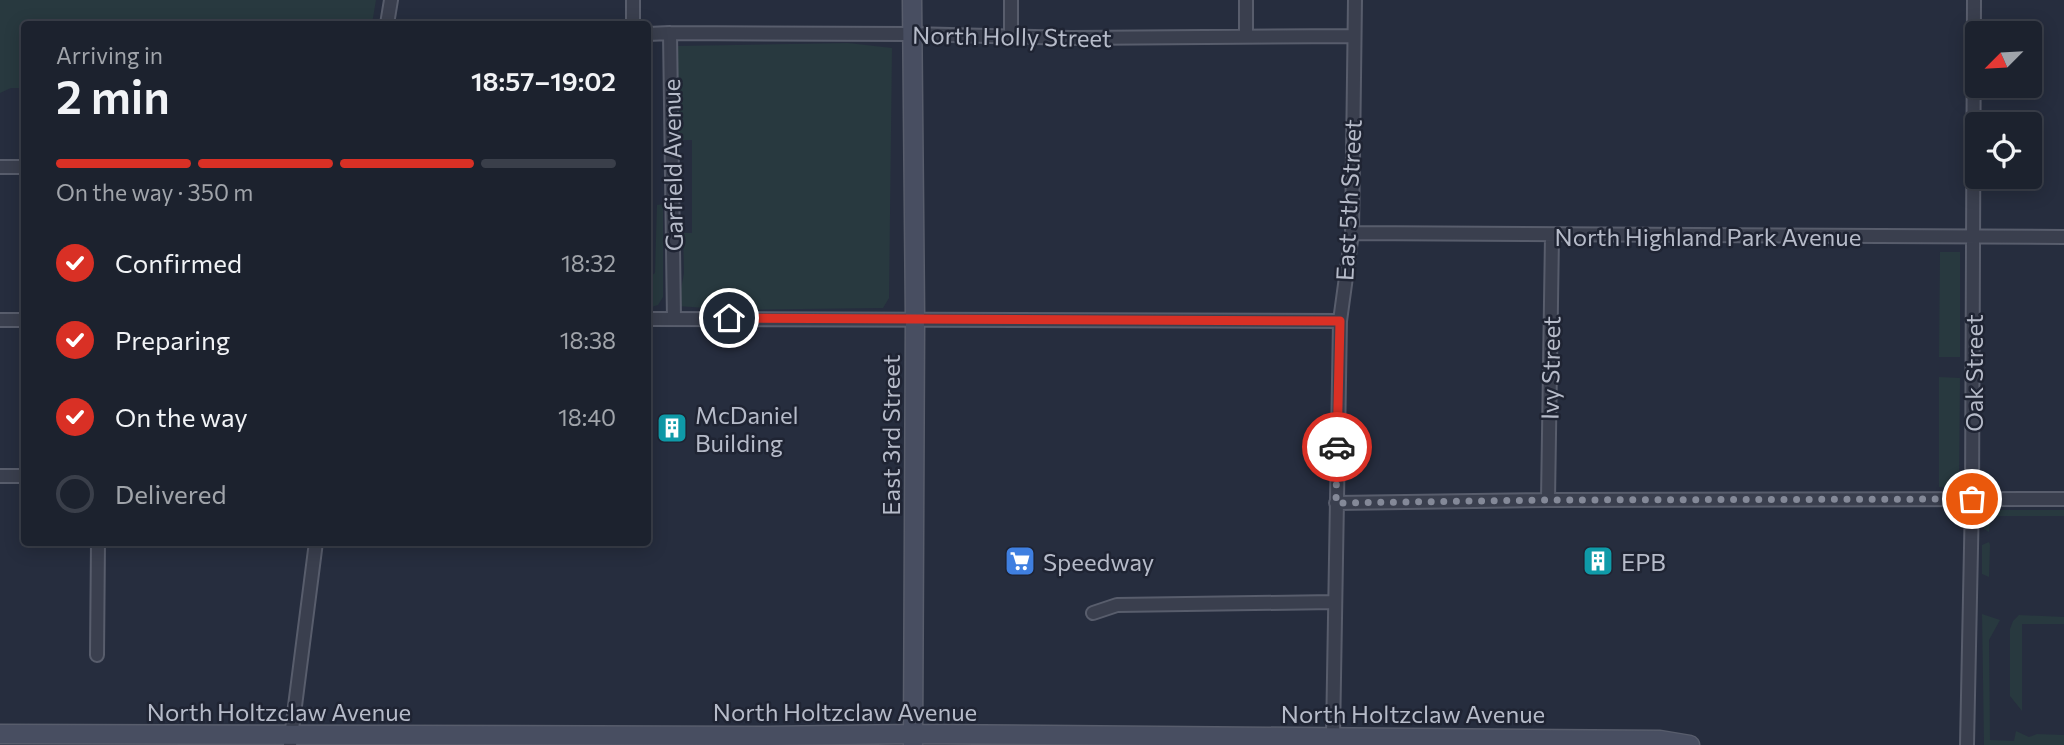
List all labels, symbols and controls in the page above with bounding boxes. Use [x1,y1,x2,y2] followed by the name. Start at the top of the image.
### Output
[912,20,1112,52] street label: North Holly Street
[1965,21,2042,98] north arrow
[1965,21,2042,189] map controls
[56,41,163,69] text: Arriving in
[471,65,616,96] text: 18:57–19:02
[56,67,170,123] text: 2 min
[656,78,688,252] street label: Garfield Avenue
[1965,112,2042,189] button: locate
[1329,118,1367,282] street label: East 5th Street
[56,178,253,206] text: On the way · 350 m
[1555,222,1861,251] street label: North Highland Park Avenue
[56,244,94,282] icon: check
[115,247,242,278] text: Confirmed
[561,249,616,277] text: 18:32
[699,288,759,348] pin
[710,299,748,337] icon: home
[1959,314,1988,432] street label: Oak Street
[1535,316,1565,420] street label: Ivy Street
[56,321,94,359] icon: check
[115,324,230,355] text: Preparing
[560,326,616,354] text: 18:38
[876,354,905,516] street label: East 3rd Street
[56,398,94,436] icon: check
[695,400,799,457] place label: McDaniel Building
[115,401,248,432] text: On the way
[558,403,616,431] text: 18:40
[655,411,689,445] building icon: McDaniel Building
[1302,412,1372,482] courier
[1318,428,1356,466] icon: car
[1942,469,2002,529] pin
[115,478,226,509] text: Delivered
[1953,480,1991,518] icon: bag
[1003,544,1037,578] supermarket icon: Speedway
[1581,544,1615,578] building icon: EPB
[1043,547,1154,576] place label: Speedway
[1621,547,1666,576] place label: EPB
[147,697,411,726] street label: North Holtzclaw Avenue
[713,697,977,726] street label: North Holtzclaw Avenue
[1281,699,1545,728] street label: North Holtzclaw Avenue

